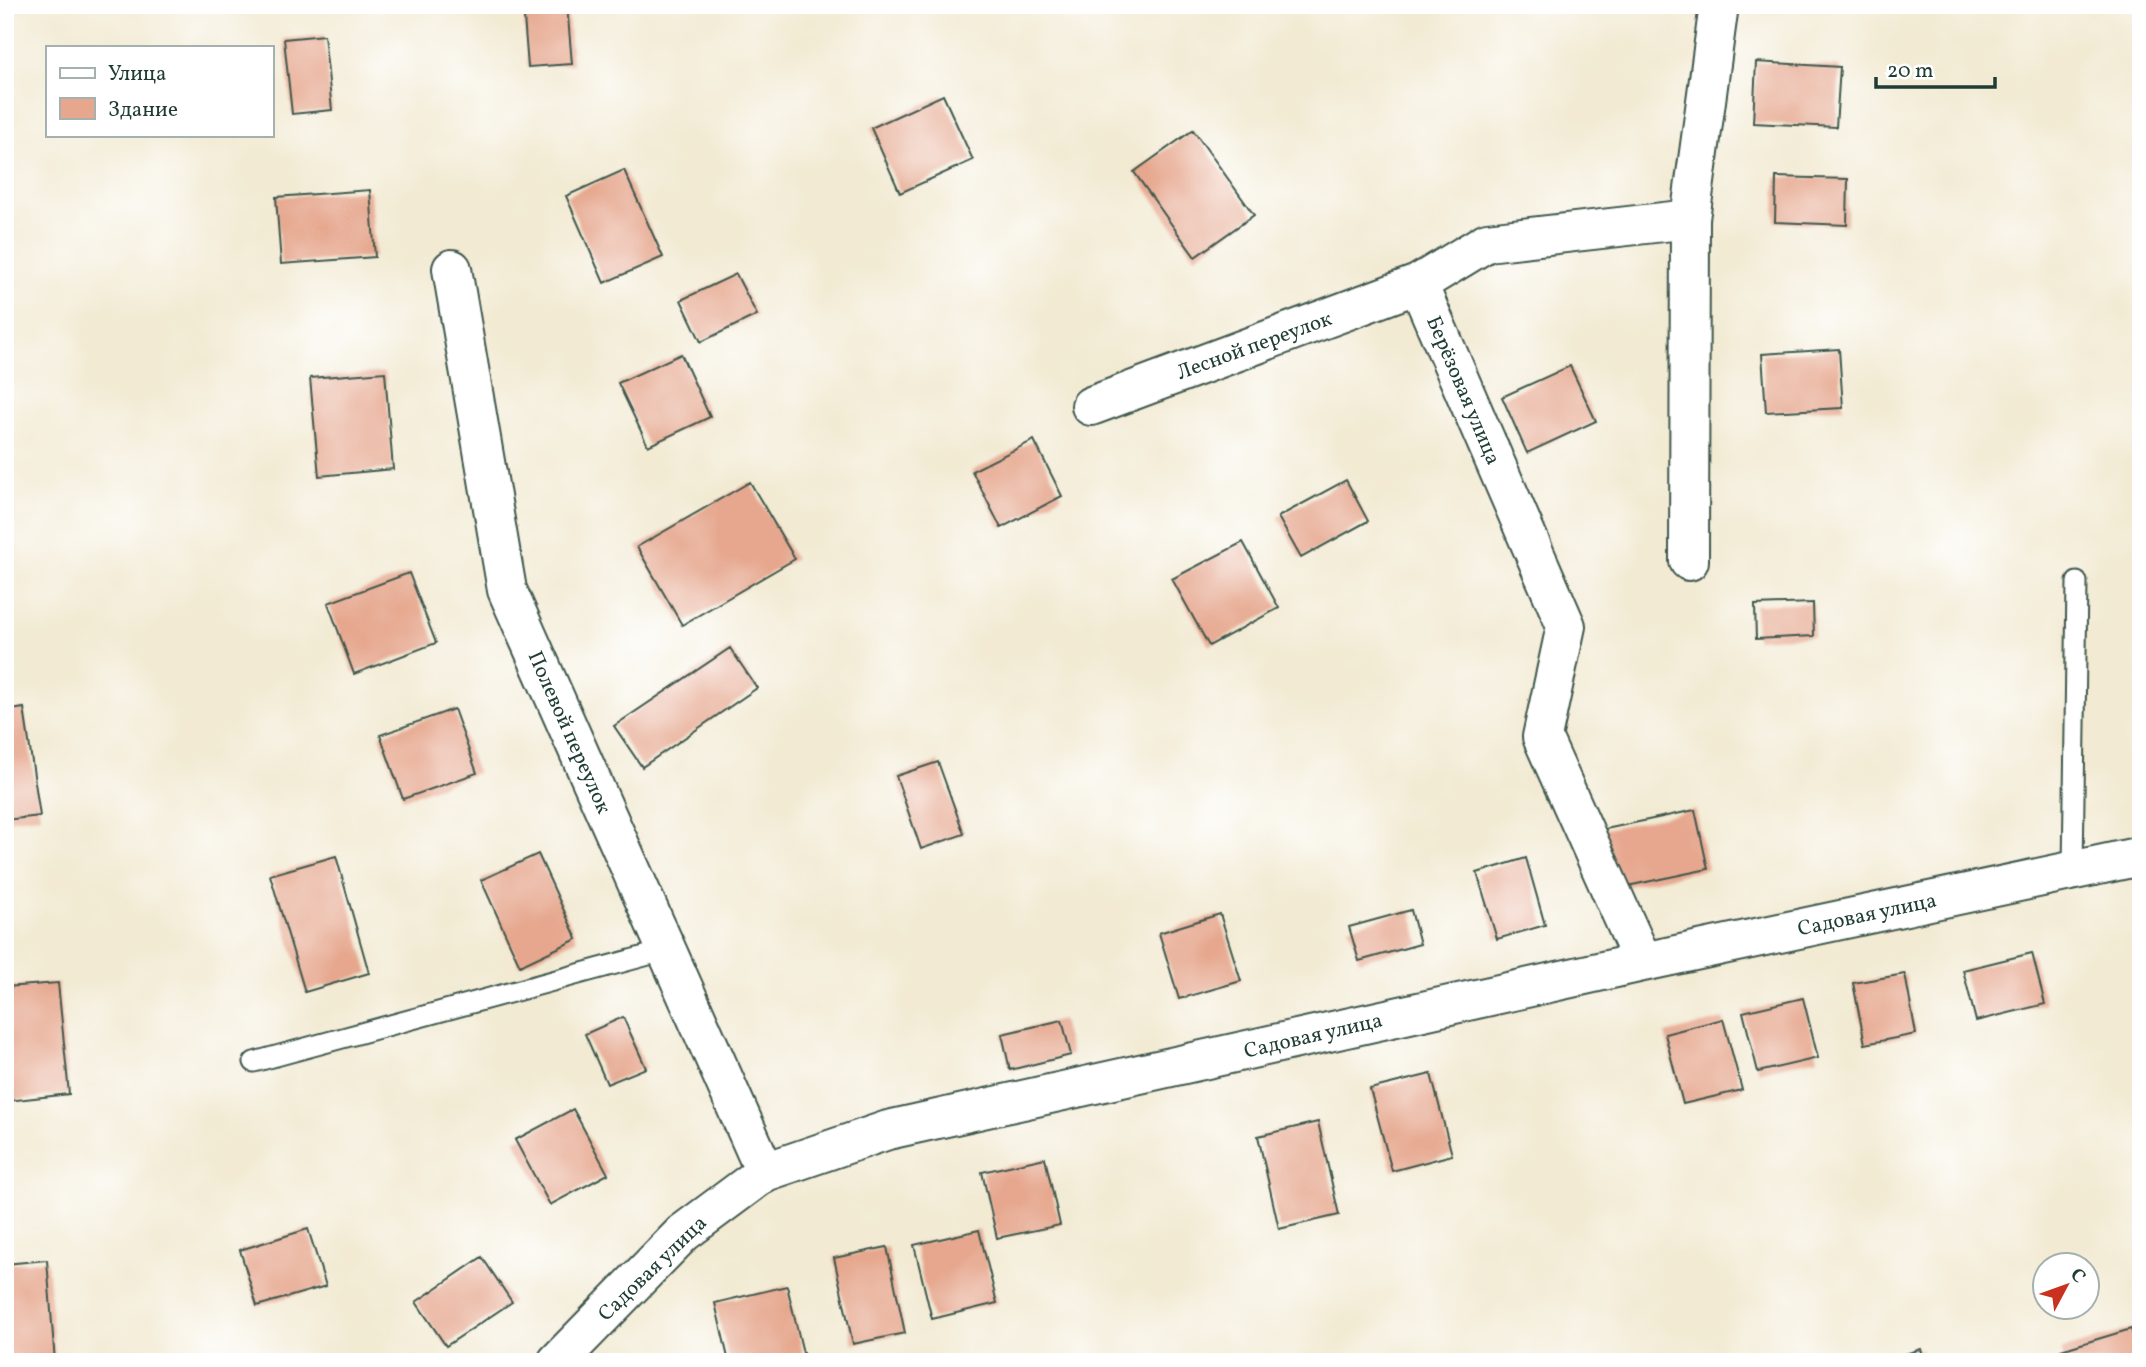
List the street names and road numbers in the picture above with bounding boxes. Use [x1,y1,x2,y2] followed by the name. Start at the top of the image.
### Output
[1173,305,1336,388] street label: Лесной переулок
[1418,312,1507,470] street label: Берёзовая улица
[520,647,618,819] street label: Полевой переулок
[1795,887,1939,944] street label: Садовая улица
[1241,1006,1385,1066] street label: Садовая улица
[592,1210,714,1329] street label: Садовая улица

